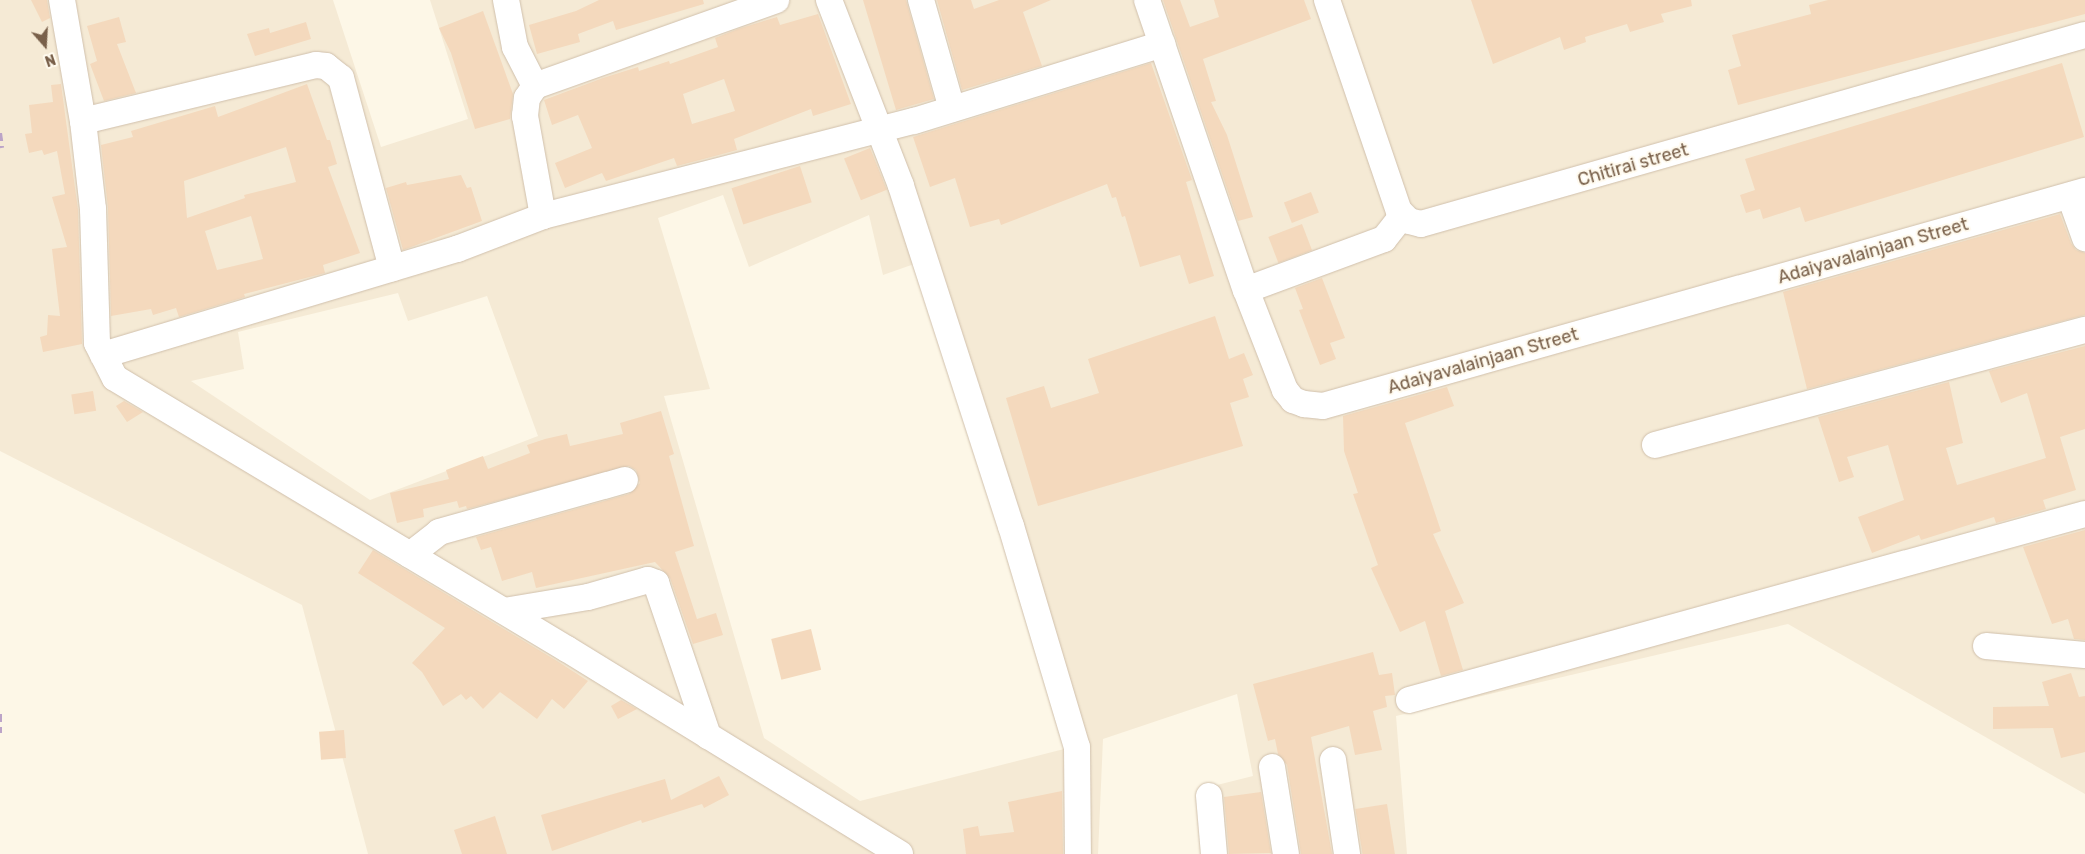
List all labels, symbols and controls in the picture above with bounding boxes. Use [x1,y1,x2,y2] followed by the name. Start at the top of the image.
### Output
[20,20,70,70] north arrow
[43,50,58,69] text: N
[1575,139,1691,191] street label: Chitirai street
[1775,213,1971,289] street label: Adaiyavalainjaan Street
[1385,323,1581,399] street label: Adaiyavalainjaan Street

